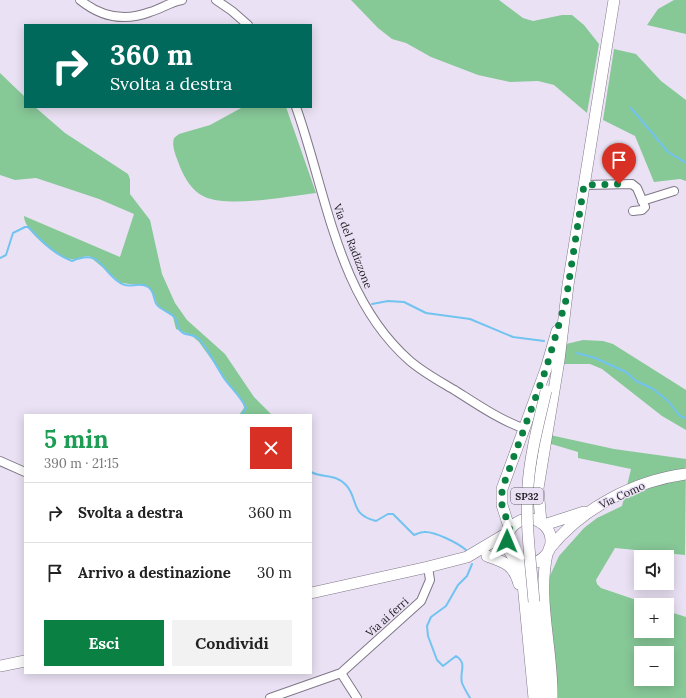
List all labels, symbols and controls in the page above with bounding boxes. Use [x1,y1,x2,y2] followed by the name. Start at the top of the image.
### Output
[110,37,193,73] text: 360 m
[44,40,96,92] icon: right
[110,72,232,95] text: Svolta a destra
[602,143,636,184] pin
[608,149,630,171] icon: arrive
[330,201,376,290] street label: Via del Radizzone
[44,424,109,455] text: 5 min
[250,427,292,469] button: close
[44,455,119,472] text: 390 m · 21:15
[596,478,647,512] street label: Via Como
[511,488,543,504] road number: SP32
[44,502,66,524] icon: right
[78,503,183,522] text: Svolta a destra
[248,503,292,522] text: 360 m
[486,520,528,562] position arrow
[634,550,674,686] map controls
[634,550,674,590] button: sound
[44,562,66,584] icon: arrive
[78,563,231,582] text: Arrivo a destinazione
[257,563,292,582] text: 30 m
[362,594,411,640] street label: Via ai ferri
[634,598,674,638] button: +
[44,620,164,666] button: Esci
[172,620,292,666] button: Condividi
[634,646,674,686] button: −

